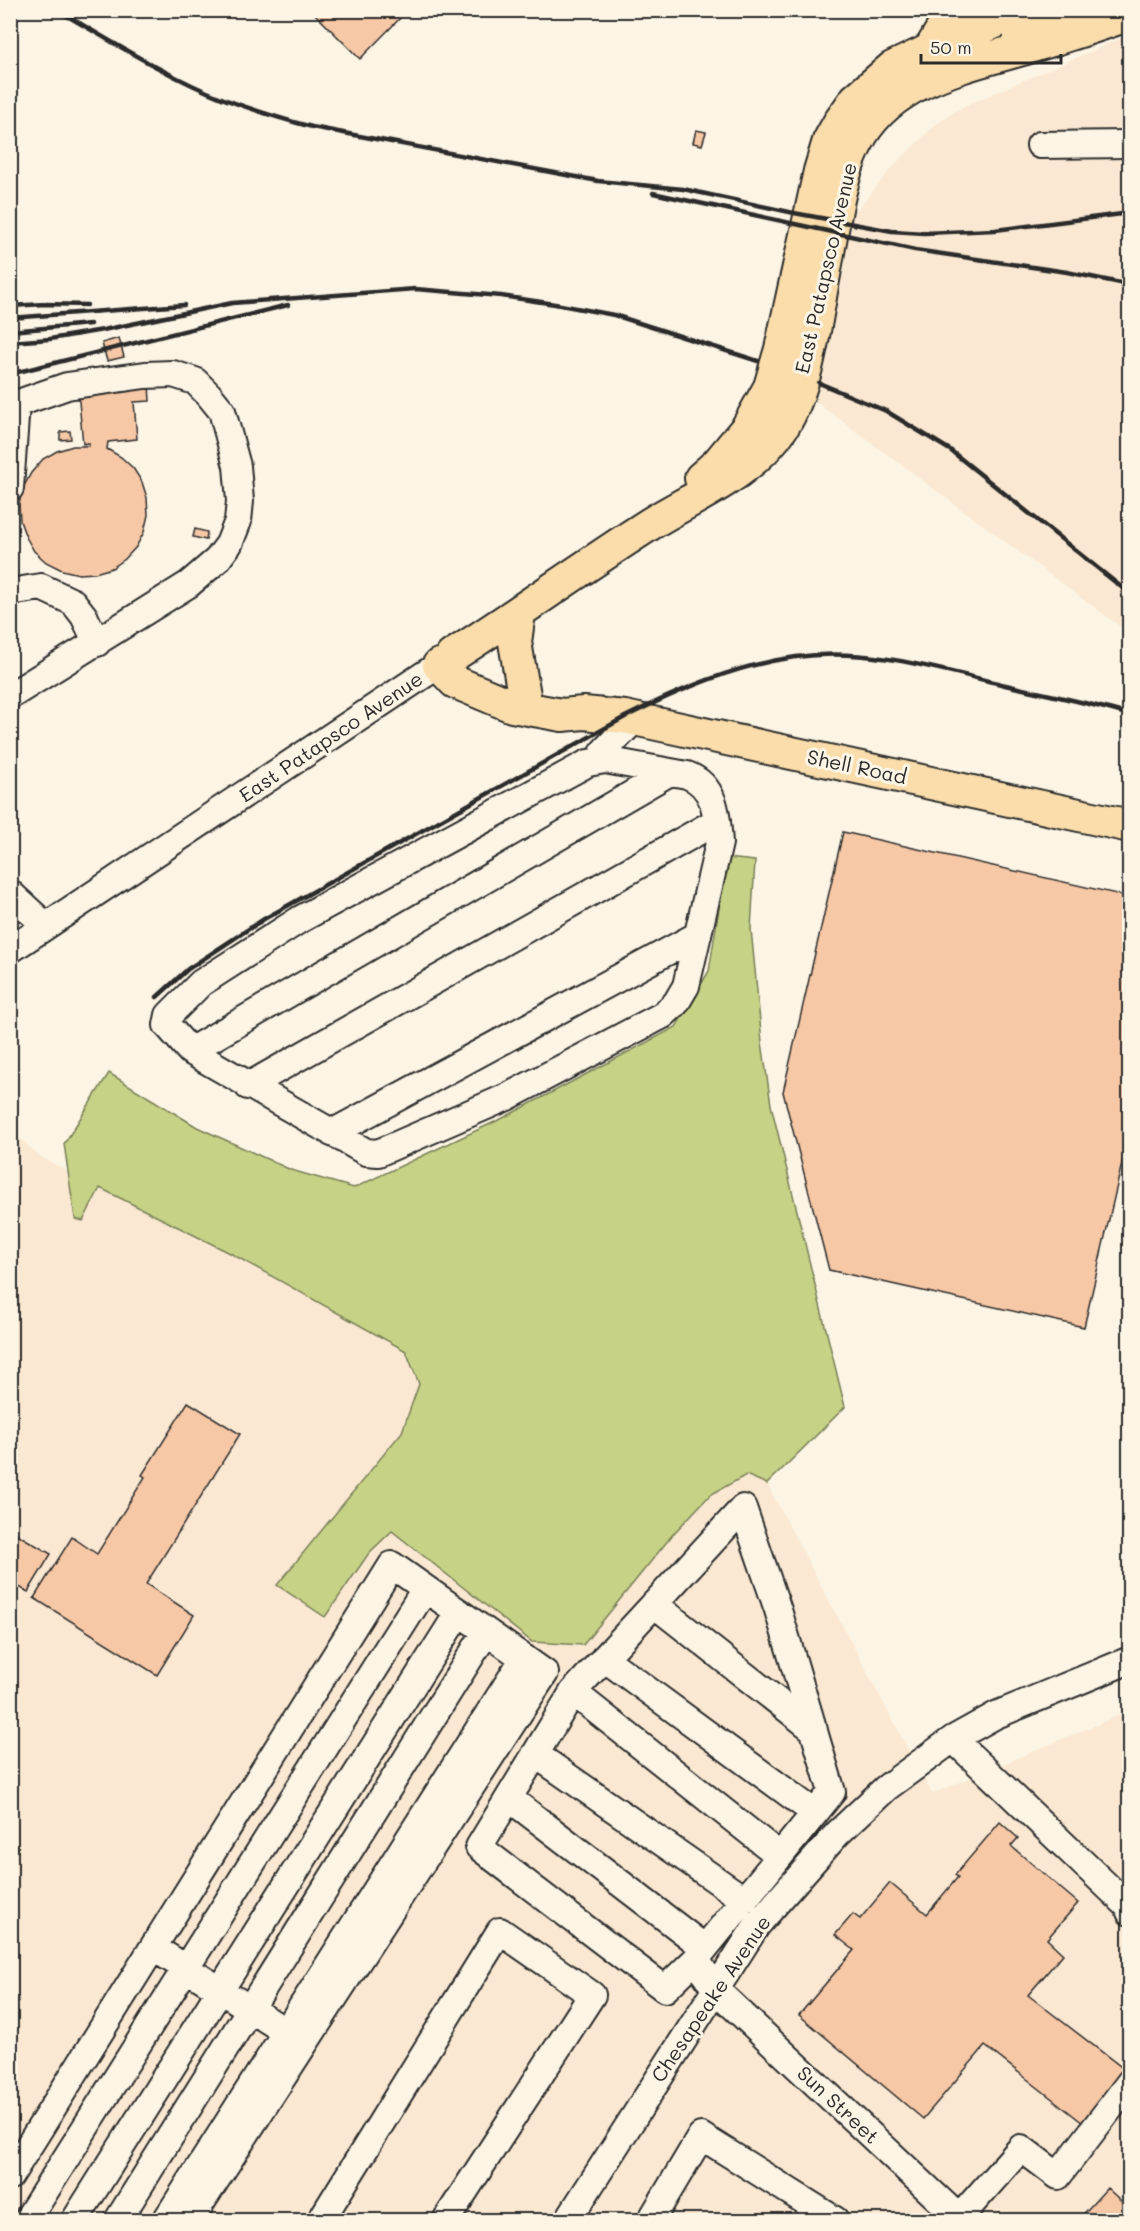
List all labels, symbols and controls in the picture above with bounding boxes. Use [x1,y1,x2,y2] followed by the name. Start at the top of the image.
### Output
[921,27,1060,65] scale bar
[930,35,972,59] text: 50 m
[788,160,862,376] street label: East Patapsco Avenue
[234,665,427,807] street label: East Patapsco Avenue
[805,743,909,789] street label: Shell Road
[645,1910,776,2087] street label: Chesapeake Avenue
[792,2060,885,2149] street label: Sun Street

